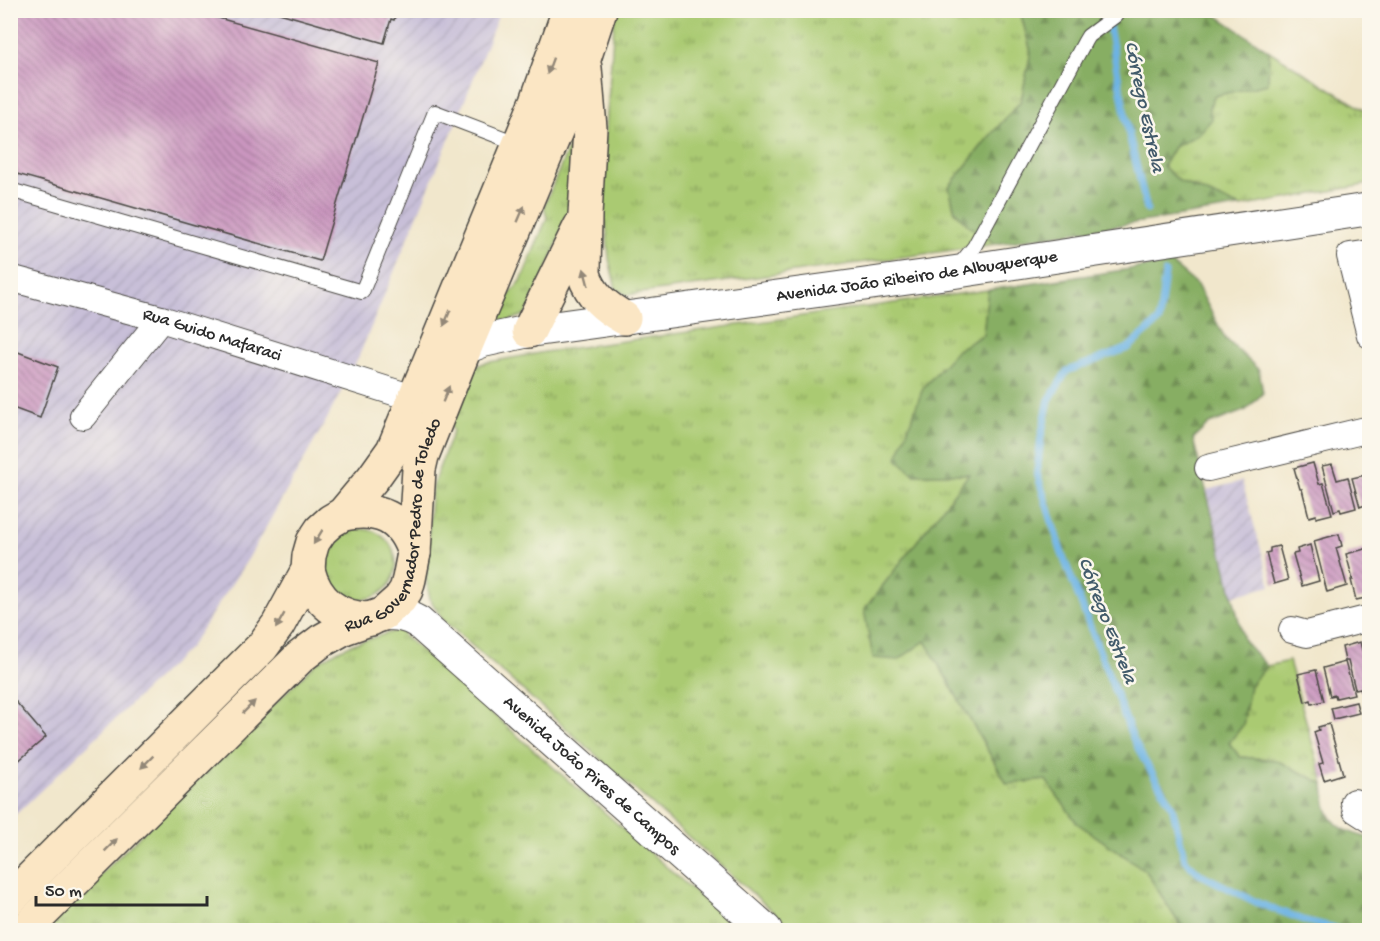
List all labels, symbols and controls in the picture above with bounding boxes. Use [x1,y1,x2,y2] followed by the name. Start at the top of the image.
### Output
[1118,40,1168,176] water label: Córrego Estrela
[545,57,555,75] one-way arrow
[517,205,526,223] one-way arrow
[775,246,1060,307] street label: Avenida João Ribeiro de Albuquerque
[581,268,591,286] one-way arrow
[140,304,284,367] street label: Rua Guido Mafaraci
[442,309,451,327] one-way arrow
[442,385,451,403] one-way arrow
[342,415,446,637] street label: Rua Governador Pedro de Toledo
[312,528,323,545] one-way arrow
[1071,555,1141,689] water label: Córrego Estrela
[275,613,285,630] one-way arrow
[499,692,685,860] street label: Avenida João Pires de Campos
[242,700,256,714] one-way arrow
[140,755,154,769] one-way arrow
[103,838,117,852] one-way arrow
[36,869,207,907] scale bar
[45,882,82,903] text: 50 m

